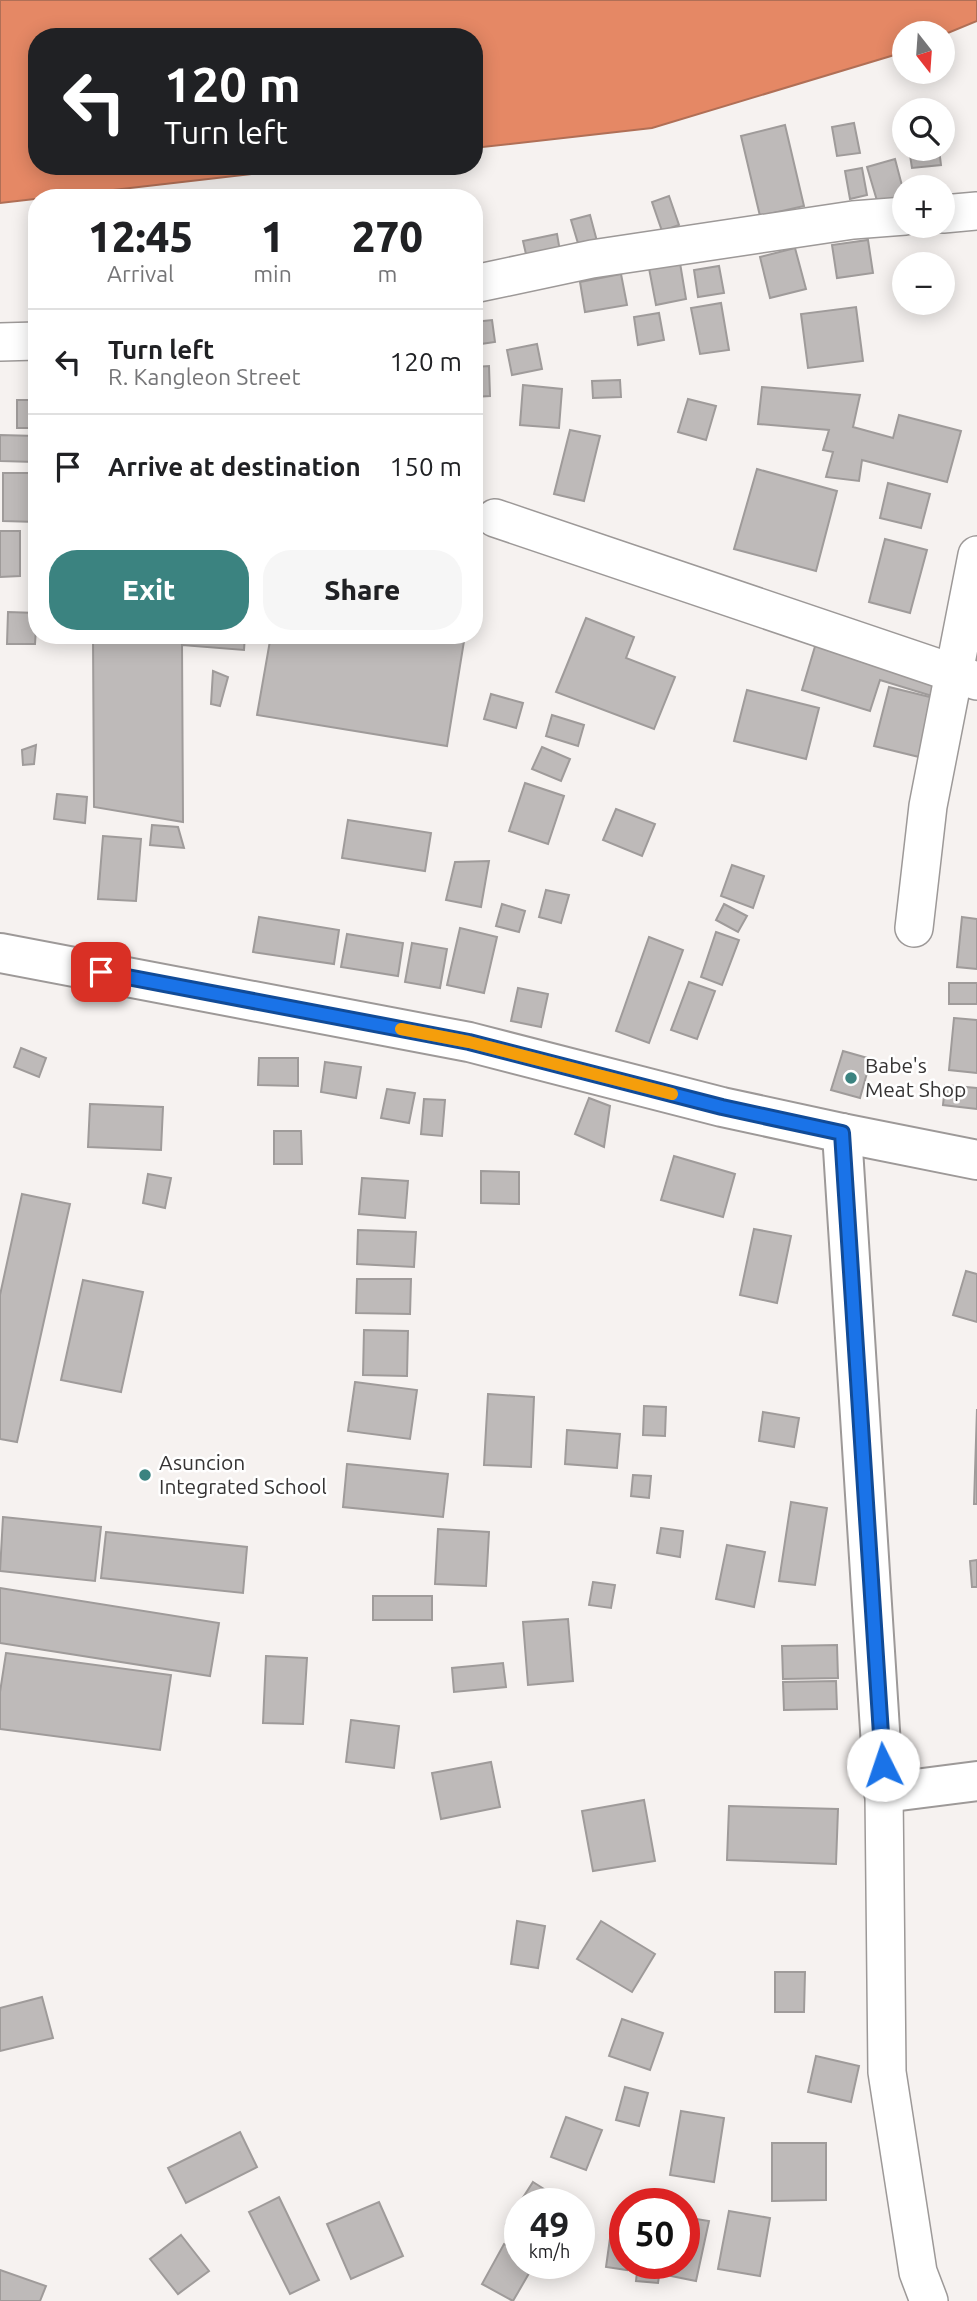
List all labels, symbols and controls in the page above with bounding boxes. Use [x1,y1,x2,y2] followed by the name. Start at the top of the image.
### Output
[892,21,956,84] north arrow
[892,21,955,315] map controls
[49,56,140,147] icon: left
[164,56,301,111] text: 120 m
[892,98,955,161] button: search
[164,114,288,150] text: Turn left
[892,175,955,238] button: +
[88,213,193,260] text: 12:45
[261,213,284,260] text: 1
[352,213,423,260] text: 270
[892,252,955,315] button: −
[107,261,174,286] text: Arrival
[253,261,292,286] text: min
[377,261,397,286] text: m
[108,335,214,364] text: Turn left
[49,343,87,381] icon: left
[390,347,462,376] text: 120 m
[108,364,301,389] text: R. Kangleon Street
[49,448,87,486] icon: arrive
[108,452,361,481] text: Arrive at destination
[390,452,462,481] text: 150 m
[49,550,249,630] button: Exit
[263,550,462,630] button: Share
[71,942,131,1002] pin
[82,953,120,991] icon: arrive
[865,1053,966,1101] place label: Babe's Meat Shop
[843,1070,859,1086] marker: Babe's Meat Shop
[159,1450,327,1498] place label: Asuncion Integrated School
[137,1467,153,1483] marker: Asuncion Integrated School
[846,1728,920,1802] position arrow
[609,2188,700,2279] speed limit sign: 50
[530,2204,569,2244] text: 49
[529,2241,570,2261] text: km/h

